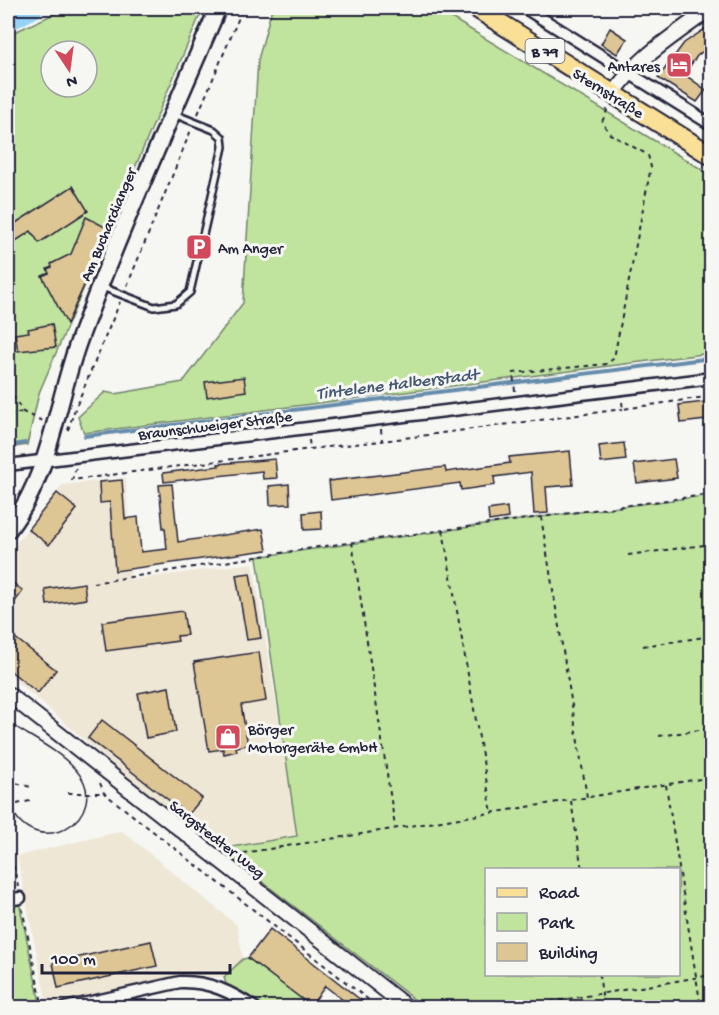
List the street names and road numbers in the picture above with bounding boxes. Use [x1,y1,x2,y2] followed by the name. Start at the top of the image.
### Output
[526,39,564,63] road number: B 79
[568,66,647,125] street label: Sternstraße
[78,165,143,285] street label: Am Buchardianger
[136,408,294,446] street label: Braunschweiger Straße
[164,797,268,884] street label: Sargstedter Weg

